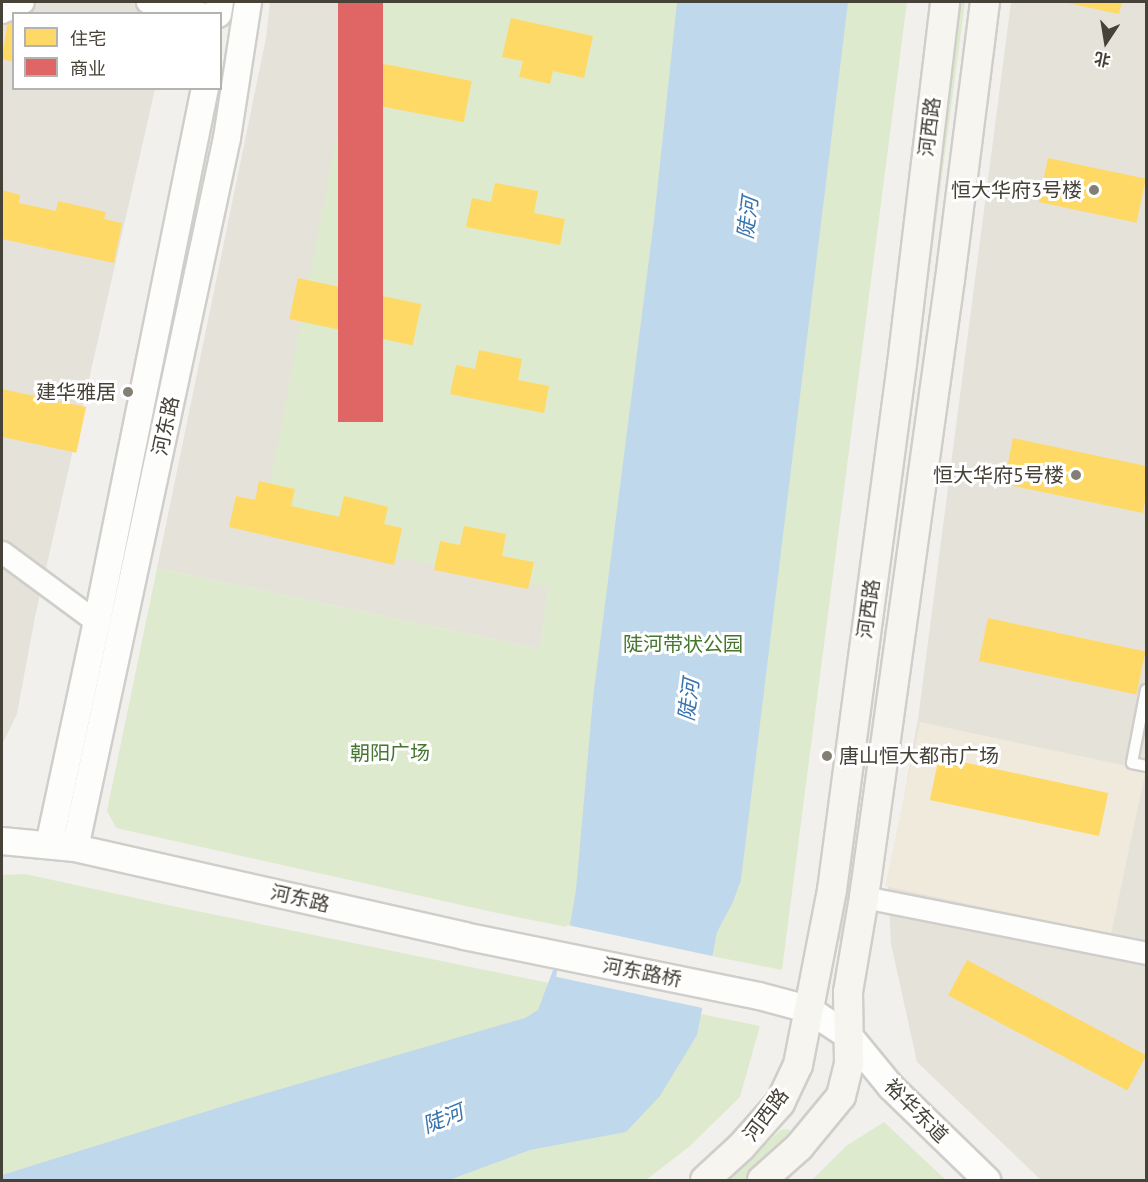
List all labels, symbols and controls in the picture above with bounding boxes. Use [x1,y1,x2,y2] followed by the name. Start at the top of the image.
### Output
[12,12,222,90] legend
[1076,12,1136,72] north arrow
[70,27,106,50] text: 住宅
[1092,48,1112,71] text: 北
[70,57,106,80] text: 商业
[914,96,946,158] street label: 河西路
[951,178,1082,202] place label: 恒大华府3号楼
[1087,183,1101,197] marker: 恒大华府3号楼
[733,196,763,240] water label: 陡河
[36,380,116,404] place label: 建华雅居
[121,385,135,399] marker: 建华雅居
[148,394,184,458] street label: 河东路
[933,463,1064,487] place label: 恒大华府5号楼
[1069,468,1083,482] marker: 恒大华府5号楼
[853,578,885,640] street label: 河西路
[623,632,743,656] park label: 陡河带状公园
[674,678,704,722] water label: 陡河
[350,741,430,765] park label: 朝阳广场
[839,744,999,768] place label: 唐山恒大都市广场
[820,749,834,763] marker: 唐山恒大都市广场
[268,881,332,917] street label: 河东路
[600,954,684,992] street label: 河东路桥
[879,1074,953,1148] street label: 裕华东道
[738,1084,794,1146] street label: 河西路
[419,1099,467,1139] water label: 陡河

